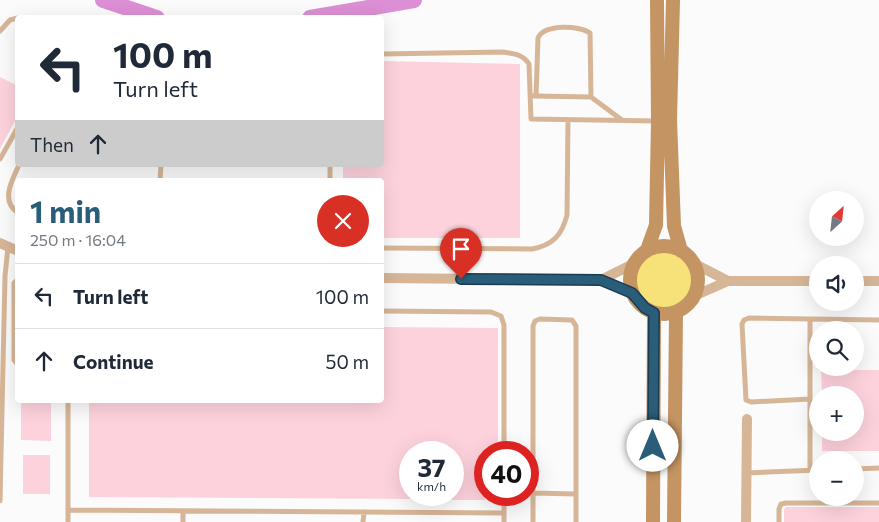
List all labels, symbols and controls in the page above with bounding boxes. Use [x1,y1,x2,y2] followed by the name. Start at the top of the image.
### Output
[113,32,213,75] text: 100 m
[30,35,95,100] icon: left
[113,75,198,102] text: Turn left
[84,130,112,158] icon: ahead
[30,133,74,156] text: Then
[809,191,864,246] north arrow
[809,191,864,506] map controls
[30,192,101,229] text: 1 min
[317,195,369,247] button: close
[440,228,482,279] pin
[30,230,126,249] text: 250 m · 16:04
[447,235,475,263] icon: arrive
[809,256,864,311] button: sound
[30,282,58,310] icon: left
[73,285,148,308] text: Turn left
[316,285,369,308] text: 100 m
[809,321,864,376] button: search
[30,347,58,375] icon: ahead
[73,350,153,373] text: Continue
[325,350,369,373] text: 50 m
[809,386,864,441] button: +
[626,419,678,471] position arrow
[474,441,539,506] speed limit sign: 40
[809,451,864,506] button: −
[417,452,446,482] text: 37
[417,479,446,493] text: km/h

